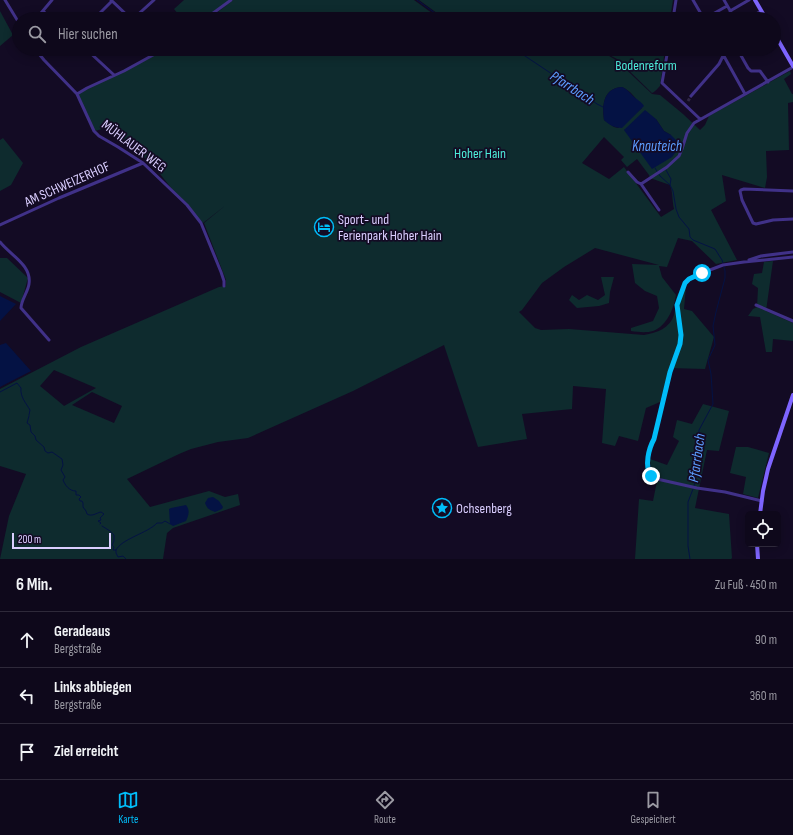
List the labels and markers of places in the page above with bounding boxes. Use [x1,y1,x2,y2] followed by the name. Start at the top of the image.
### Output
[338,211,442,244] place label: Sport- und Ferienpark Hoher Hain
[313,216,335,238] hotel icon: Sport- und Ferienpark Hoher Hain
[431,497,453,519] place icon: Ochsenberg
[456,500,512,517] place label: Ochsenberg

